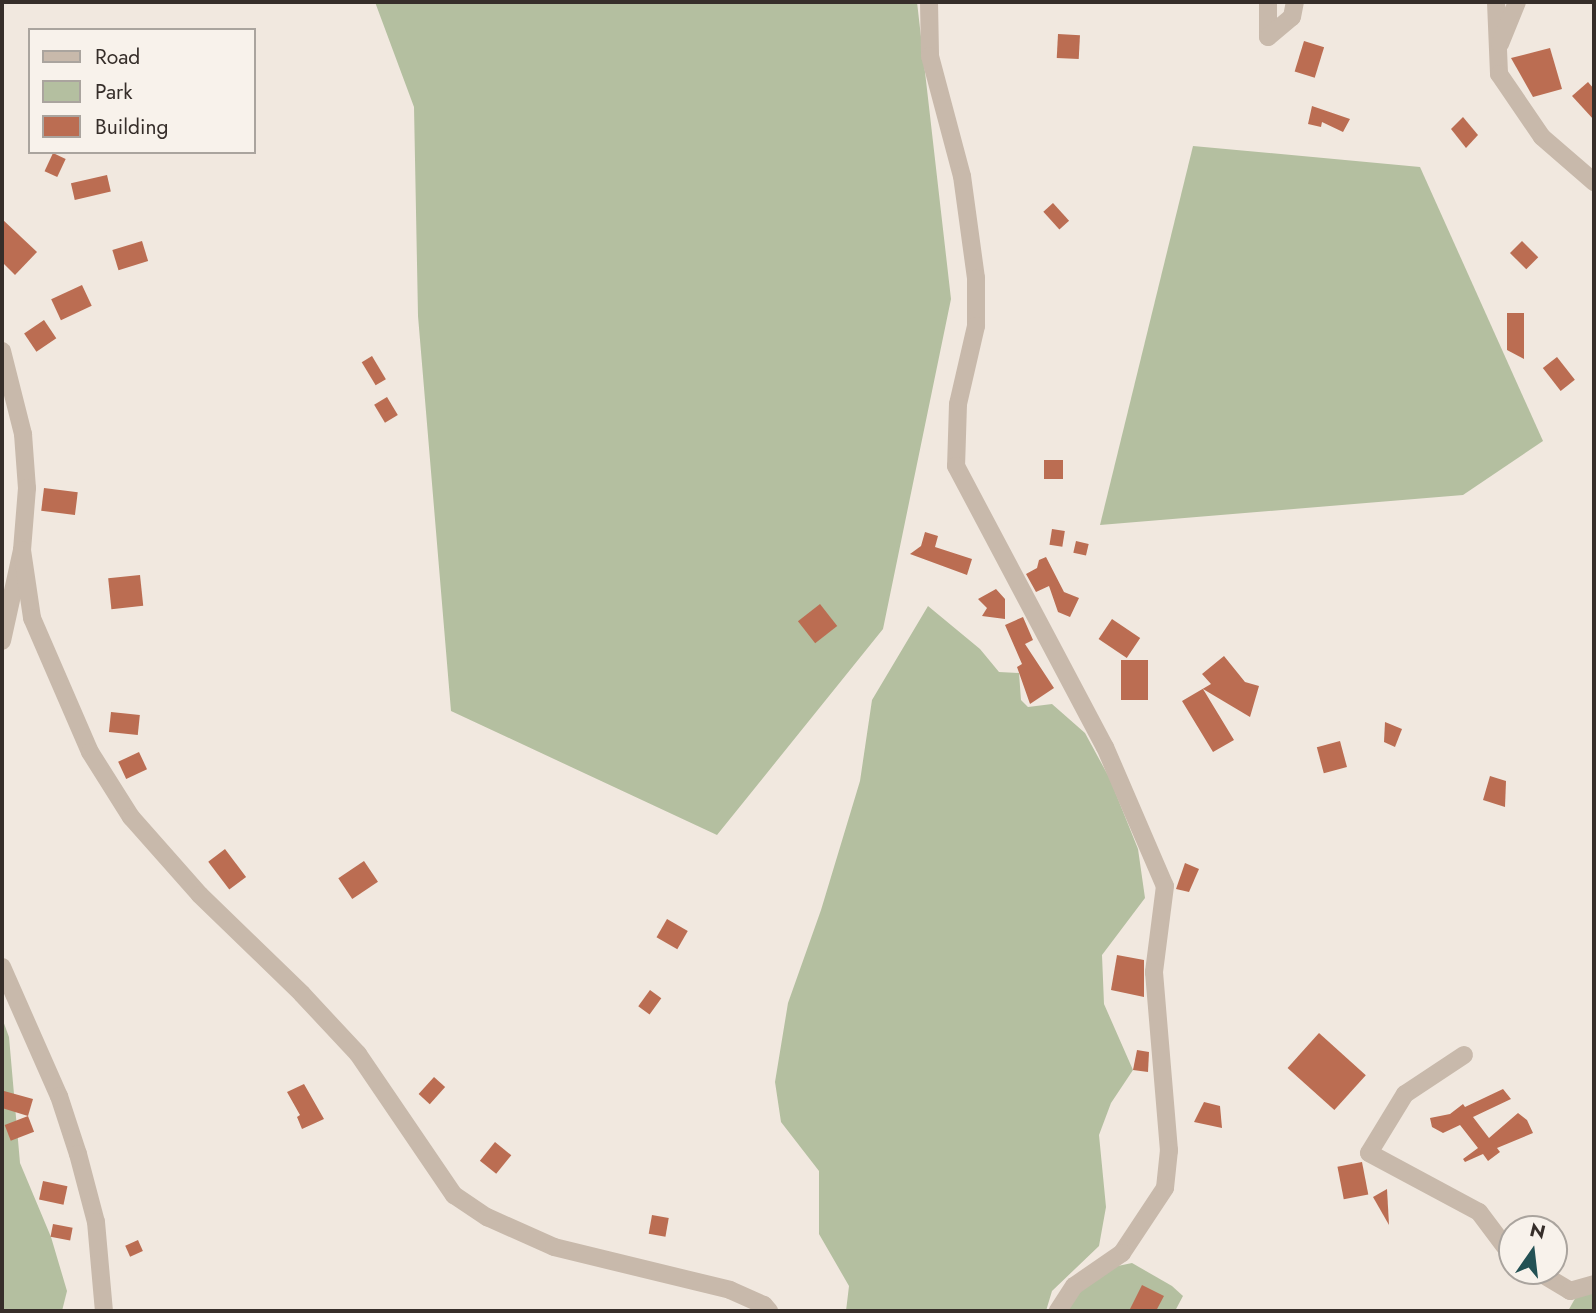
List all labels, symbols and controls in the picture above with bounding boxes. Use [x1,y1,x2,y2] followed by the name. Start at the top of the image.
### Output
[28,28,256,154] legend
[95,42,140,72] text: Road
[95,77,132,107] text: Park
[95,112,168,142] text: Building
[1498,1215,1568,1285] north arrow
[1527,1216,1548,1246] text: N

